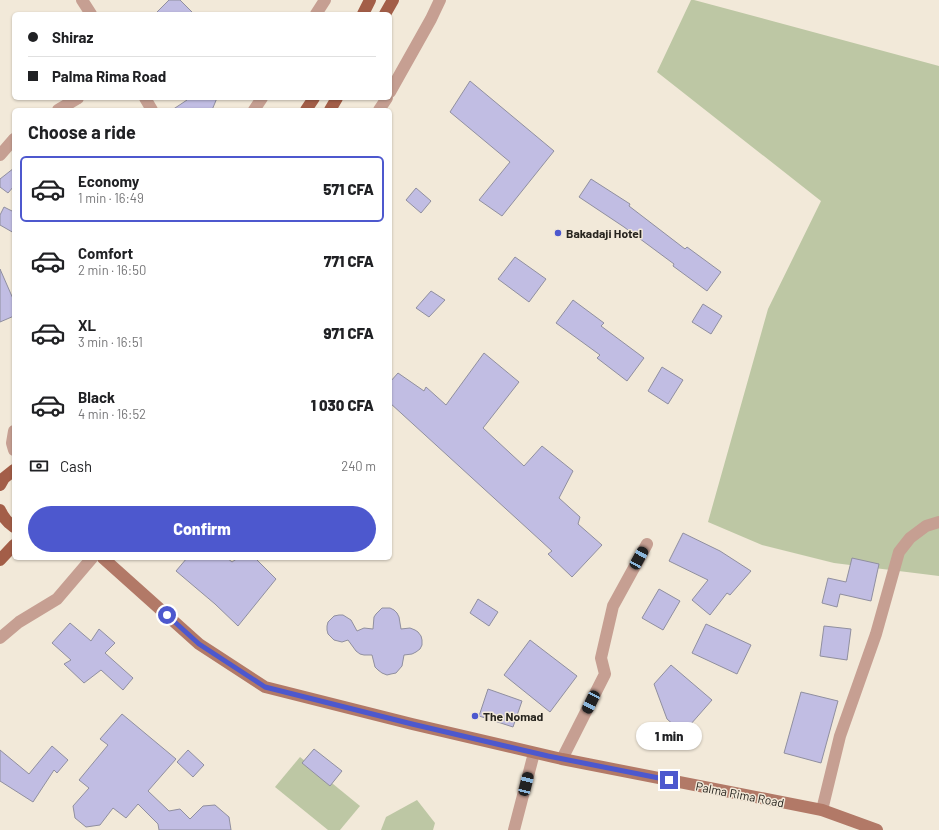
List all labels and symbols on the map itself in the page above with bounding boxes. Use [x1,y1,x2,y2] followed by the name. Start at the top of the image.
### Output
[566,226,642,240] place label: Bakadaji Hotel
[553,228,563,238] marker: Bakadaji Hotel
[628,545,650,571] car
[158,606,176,624] route start
[580,689,602,715] car
[483,709,544,723] place label: The Nomad
[470,711,480,721] marker: The Nomad
[636,722,702,750] callout: 1 min
[517,771,535,797] car
[660,771,678,789] route end
[695,779,785,809] street label: Palma Rima Road

